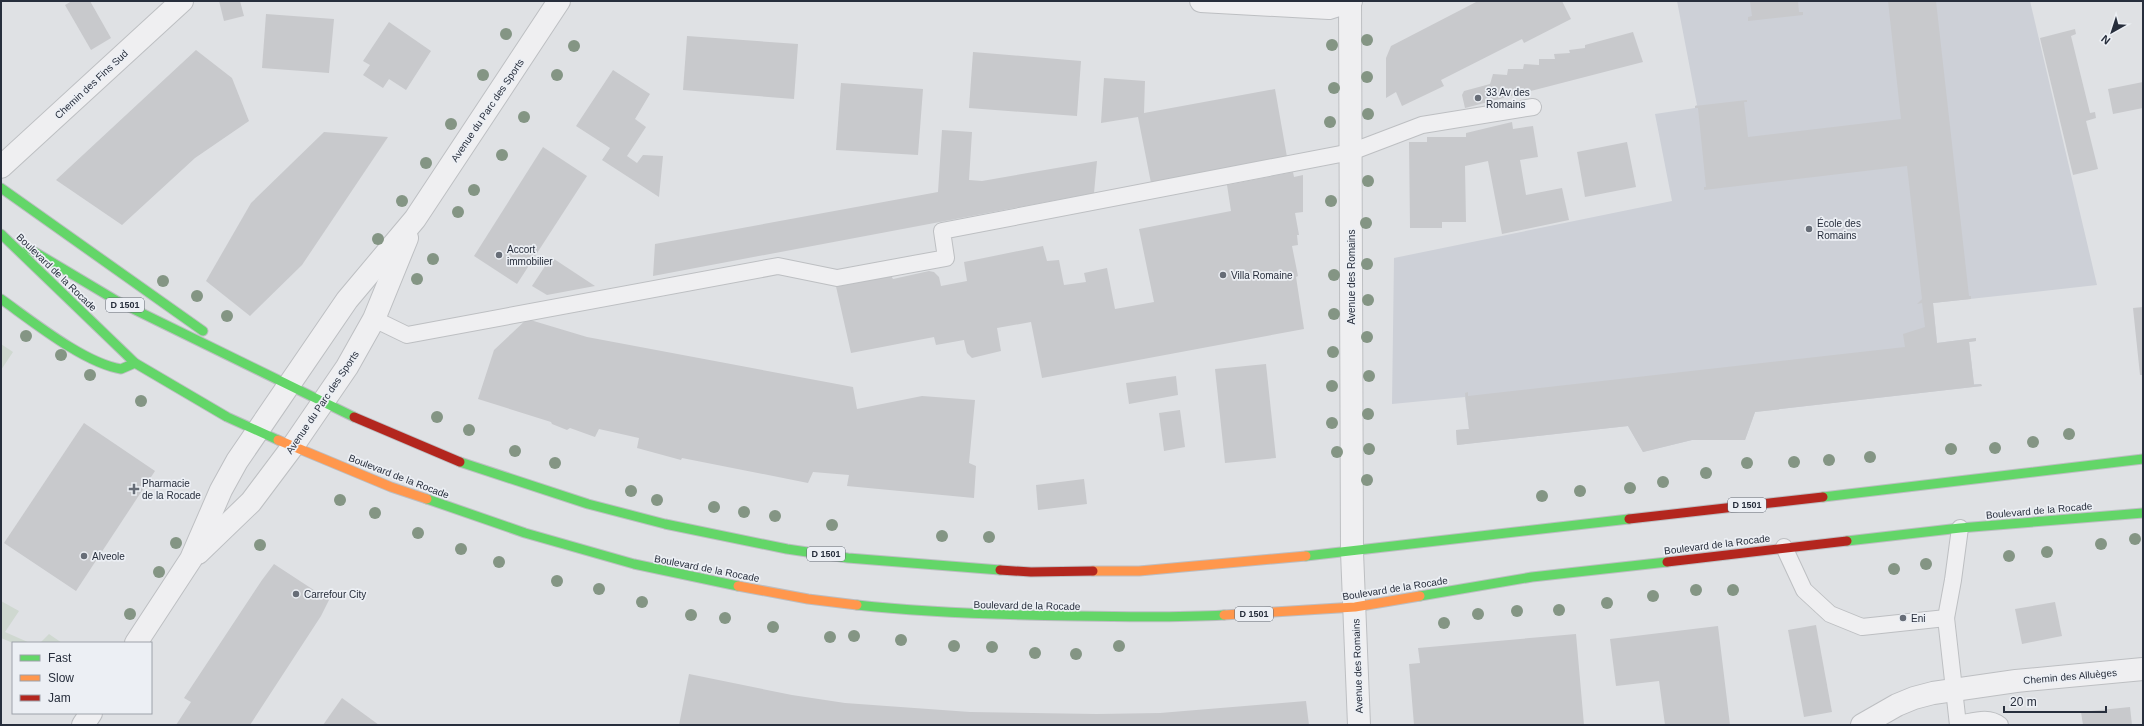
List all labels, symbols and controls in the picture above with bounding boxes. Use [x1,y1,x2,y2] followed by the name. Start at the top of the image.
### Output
[2092,12,2132,52] north arrow
[2099,33,2113,47] text: N
[53,48,130,121] street label: Chemin des Fins Sud
[449,57,526,164] street label: Avenue du Parc des Sports
[1486,87,1530,110] place label: 33 Av des Romains
[1473,93,1483,103] marker: 33 Av des Romains
[1817,217,1861,241] place label: École des Romains
[1804,224,1814,234] marker: École des Romains
[1346,230,1357,324] street label: Avenue des Romains
[14,231,99,314] street label: Boulevard de la Rocade
[507,244,553,267] place label: Accort immobilier
[494,250,504,260] marker: Accort immobilier
[1218,270,1228,280] marker: Villa Romaine
[1231,270,1293,281] place label: Villa Romaine
[106,298,144,312] road number: D 1501
[284,349,361,456] street label: Avenue du Parc des Sports
[347,452,451,501] street label: Boulevard de la Rocade
[142,478,201,501] place label: Pharmacie de la Rocade
[129,484,139,494] marker: Pharmacie de la Rocade
[1728,498,1766,512] road number: D 1501
[1985,500,2093,521] street label: Boulevard de la Rocade
[1663,532,1771,556] street label: Boulevard de la Rocade
[807,547,845,561] road number: D 1501
[79,551,89,561] marker: Alveole
[92,551,125,562] place label: Alveole
[653,553,761,584] street label: Boulevard de la Rocade
[1341,575,1449,602] street label: Boulevard de la Rocade
[291,589,301,599] marker: Carrefour City
[304,589,366,600] place label: Carrefour City
[974,599,1081,612] street label: Boulevard de la Rocade
[1235,607,1273,621] road number: D 1501
[1898,613,1908,623] marker: Eni
[1911,613,1925,624] place label: Eni
[1350,618,1365,714] street label: Avenue des Romains
[12,642,152,714] legend
[48,651,72,665] text: Fast
[2023,667,2117,686] street label: Chemin des Alluèges
[48,671,74,685] text: Slow
[2004,688,2106,714] scale bar
[48,691,71,705] text: Jam
[2010,695,2037,709] text: 20 m

